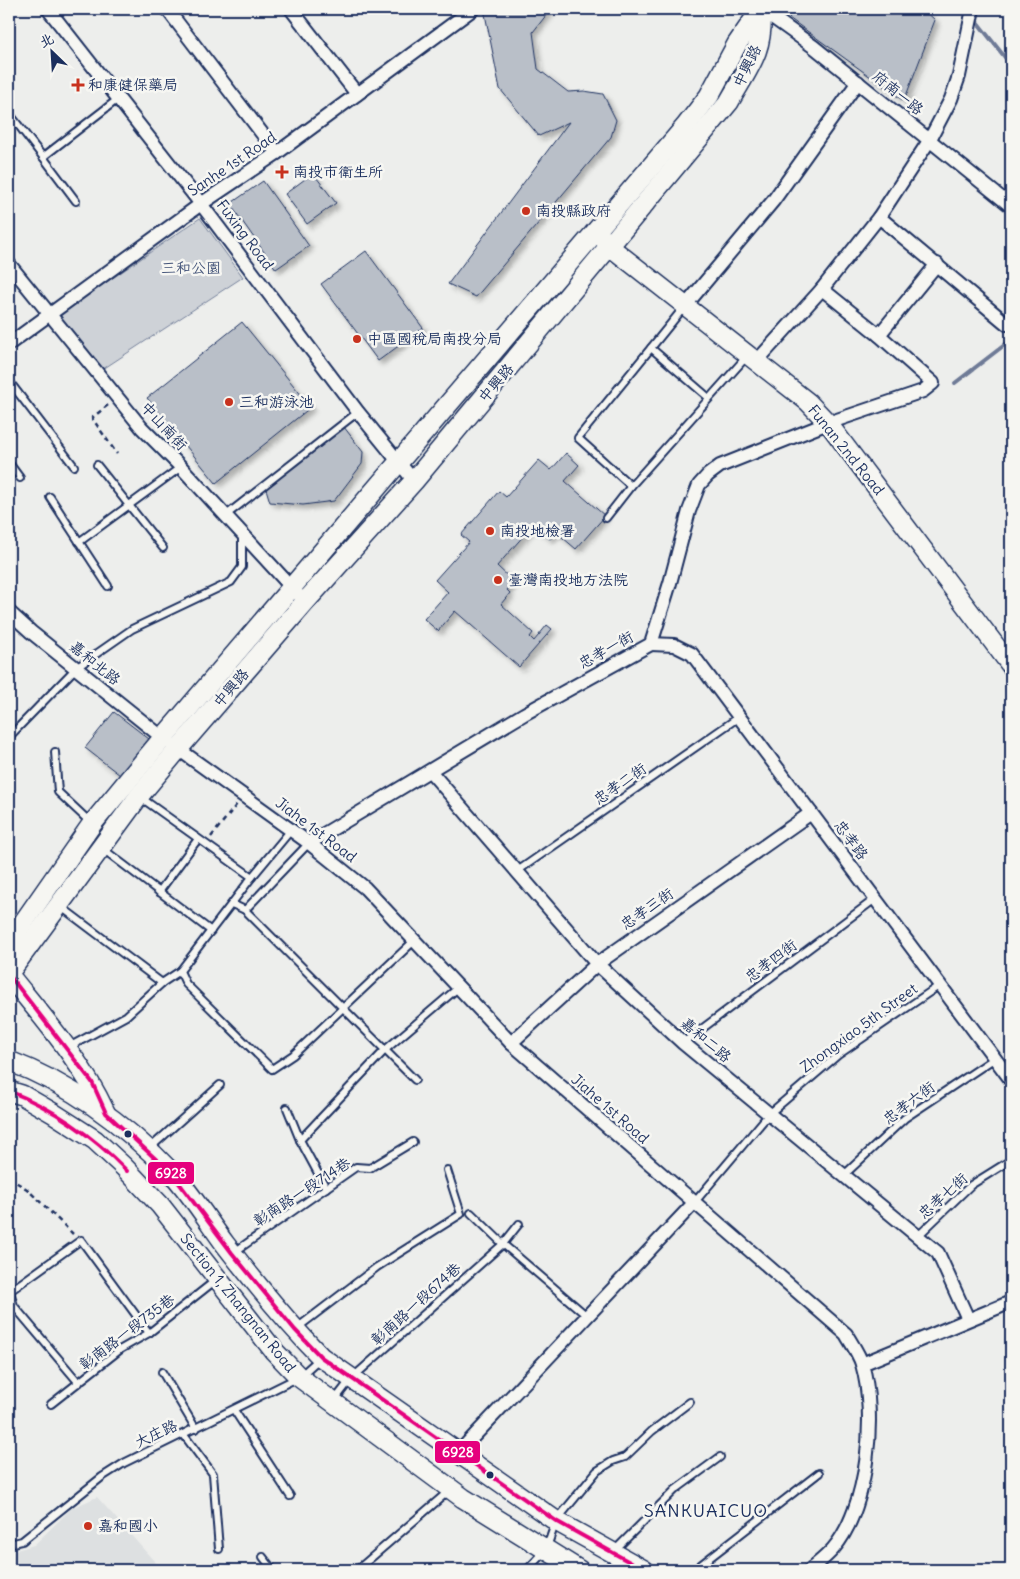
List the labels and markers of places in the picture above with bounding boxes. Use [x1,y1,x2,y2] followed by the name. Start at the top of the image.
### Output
[88,75,178,94] place label: 和康健保藥局
[72,79,84,91] marker: 和康健保藥局
[293,162,383,181] place label: 南投市衛生所
[275,165,289,179] marker: 南投市衛生所
[536,201,611,220] place label: 南投縣政府
[520,205,532,217] marker: 南投縣政府
[367,329,502,348] place label: 中區國稅局南投分局
[351,333,363,345] marker: 中區國稅局南投分局
[239,392,314,411] place label: 三和游泳池
[223,396,235,408] marker: 三和游泳池
[500,521,575,540] place label: 南投地檢署
[484,525,496,537] marker: 南投地檢署
[508,570,628,589] place label: 臺灣南投地方法院
[492,574,504,586] marker: 臺灣南投地方法院
[123,1129,133,1139] unlabelled marker
[485,1470,495,1480] unlabelled marker
[98,1516,158,1535] place label: 嘉和國小
[82,1520,94,1532] marker: 嘉和國小

